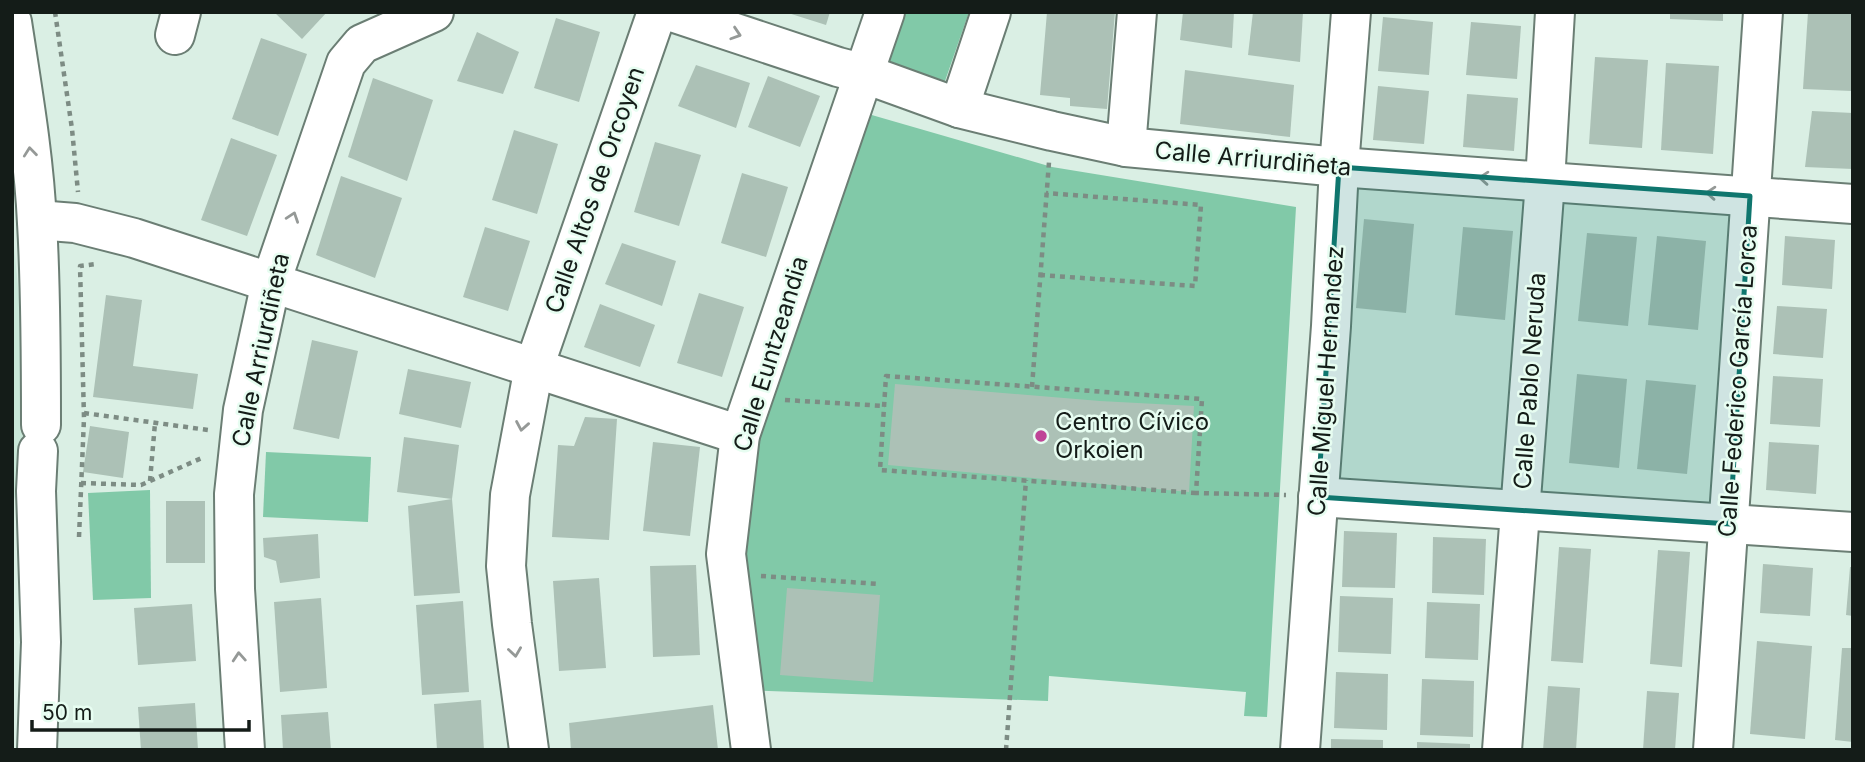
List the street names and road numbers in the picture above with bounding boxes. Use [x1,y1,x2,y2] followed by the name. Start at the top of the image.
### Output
[539,63,650,317] street label: Calle Altos de Orcoyen
[1153,135,1353,182] street label: Calle Arriurdiñeta
[1712,224,1763,538] street label: Calle Federico García Lorca
[1302,245,1349,517] street label: Calle Miguel Hernandez
[226,250,295,450] street label: Calle Arriurdiñeta
[727,253,814,455] street label: Calle Euntzeandia
[1507,272,1552,490] street label: Calle Pablo Neruda

